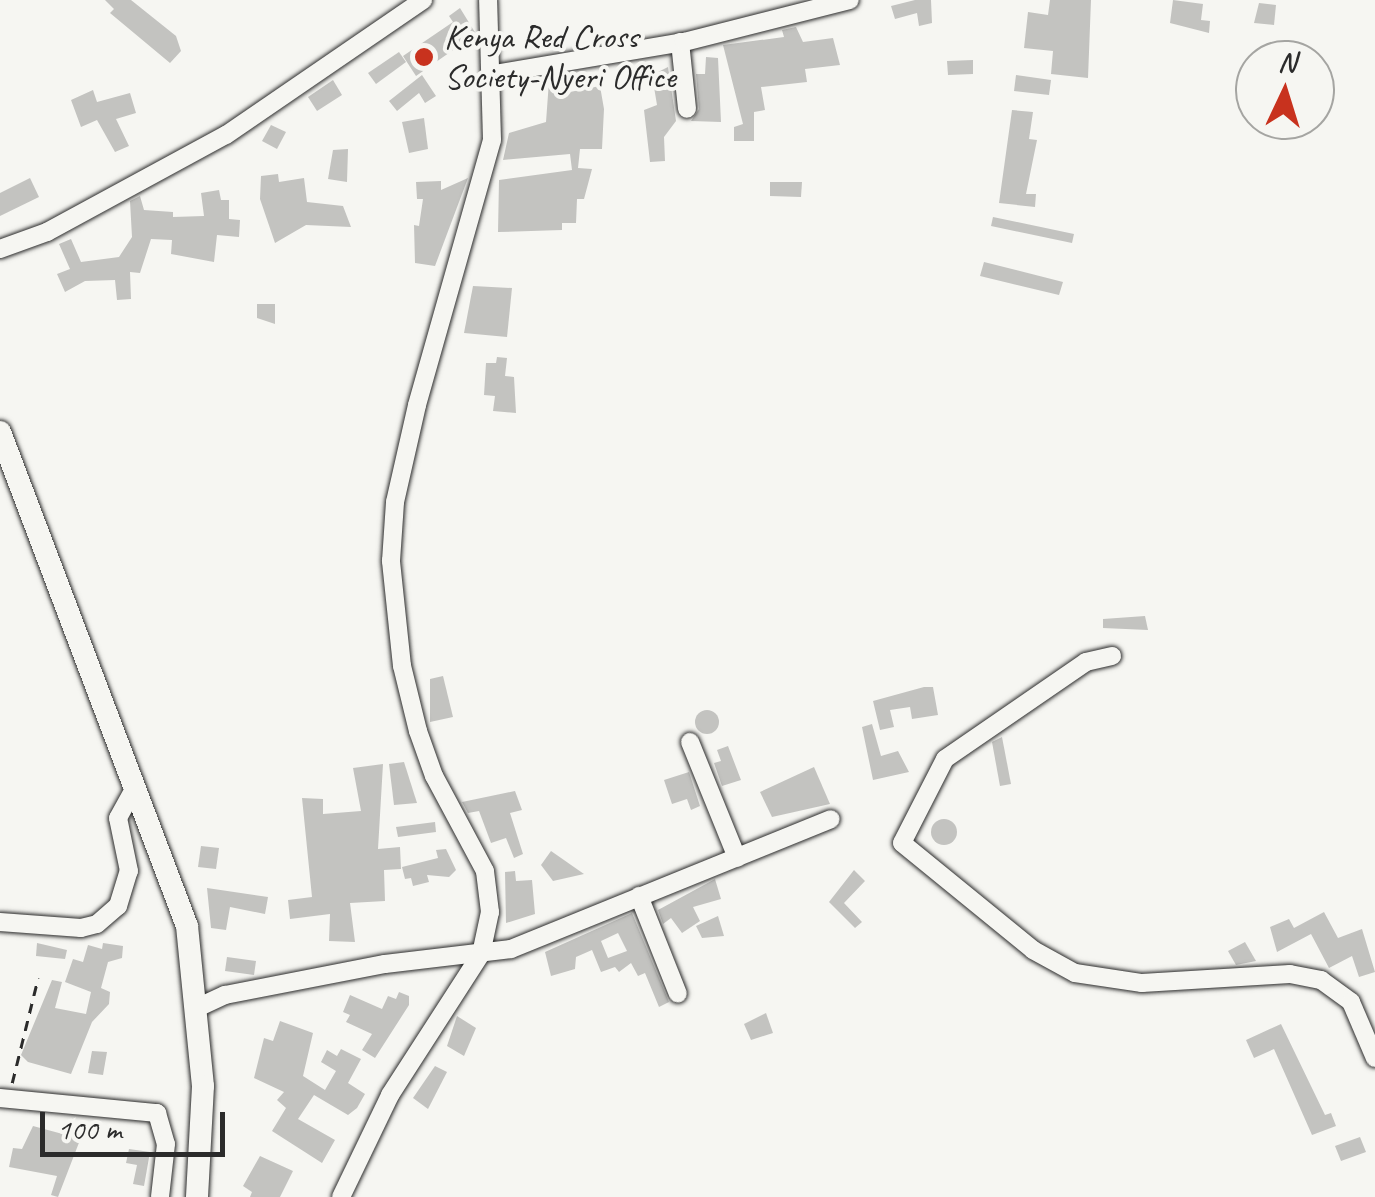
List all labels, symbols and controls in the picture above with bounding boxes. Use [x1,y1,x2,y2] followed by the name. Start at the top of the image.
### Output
[444,16,675,98] place label: Kenya Red Cross Society-Nyeri Office
[1235,40,1335,140] north arrow
[1277,44,1297,80] text: N
[413,46,435,68] marker: Kenya Red Cross Society-Nyeri Office
[45,1092,230,1154] scale bar
[57,1110,122,1148] text: 100 m

